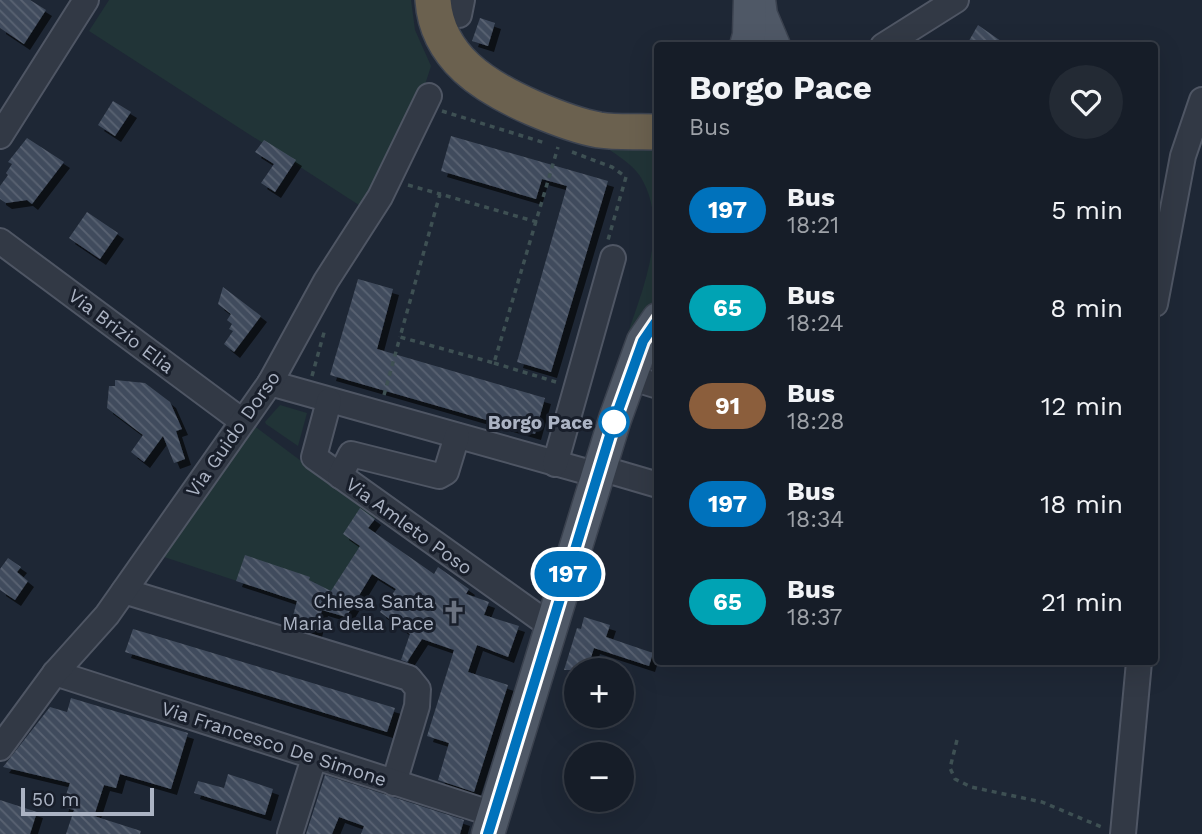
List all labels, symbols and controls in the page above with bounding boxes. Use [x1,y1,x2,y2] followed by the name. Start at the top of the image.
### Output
[1049,65,1123,139] button: heart
[689,68,872,107] text: Borgo Pace
[689,114,730,141] text: Bus
[787,182,835,212] text: Bus
[1051,195,1123,225] text: 5 min
[708,196,747,224] text: 197
[787,212,839,239] text: 18:21
[787,280,835,310] text: Bus
[64,284,179,378] street label: Via Brizio Elia
[1050,293,1123,323] text: 8 min
[713,294,742,322] text: 65
[787,310,844,337] text: 18:24
[181,367,285,501] street label: Via Guido Dorso
[787,378,835,408] text: Bus
[1041,391,1123,421] text: 12 min
[715,392,740,420] text: 91
[599,407,629,437] marker: Borgo Pace
[787,408,845,435] text: 18:28
[488,411,593,434] place label: Borgo Pace
[341,472,477,580] street label: Via Amleto Poso
[787,476,835,506] text: Bus
[1040,489,1123,519] text: 18 min
[708,490,747,518] text: 197
[787,506,844,533] text: 18:34
[528,551,608,597] line badge: 197
[548,560,588,588] text: 197
[787,574,835,604] text: Bus
[1041,587,1123,617] text: 21 min
[713,588,742,616] text: 65
[282,590,434,635] place label: Chiesa Santa Maria della Pace
[440,598,468,626] church icon: Chiesa Santa Maria della Pace
[787,604,842,631] text: 18:37
[564,658,634,812] map controls
[564,658,634,728] button: +
[158,697,390,791] street label: Via Francesco De Simone
[564,742,634,812] button: −
[21,785,154,817] scale bar
[32,788,79,811] text: 50 m

